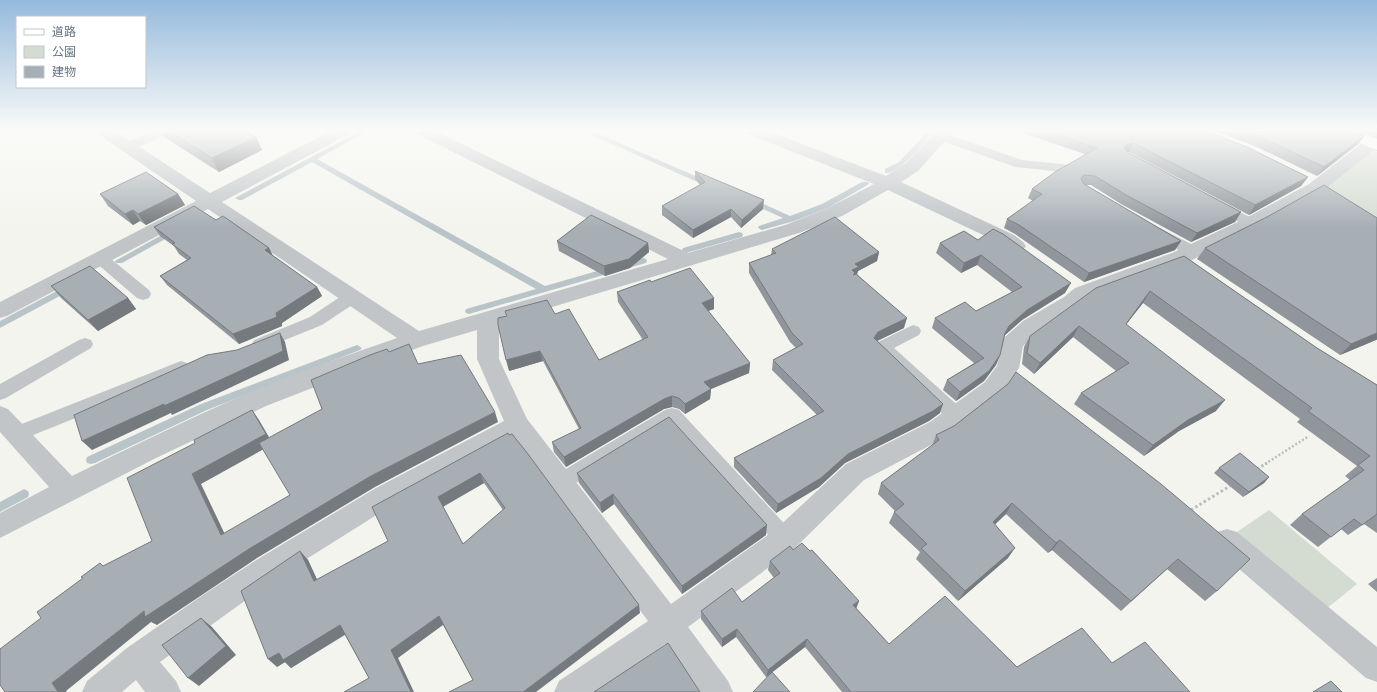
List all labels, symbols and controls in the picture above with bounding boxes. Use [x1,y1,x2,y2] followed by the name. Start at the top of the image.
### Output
[16,16,146,88] legend
[52,24,76,39] text: 道路
[52,44,76,59] text: 公園
[52,64,76,79] text: 建物

